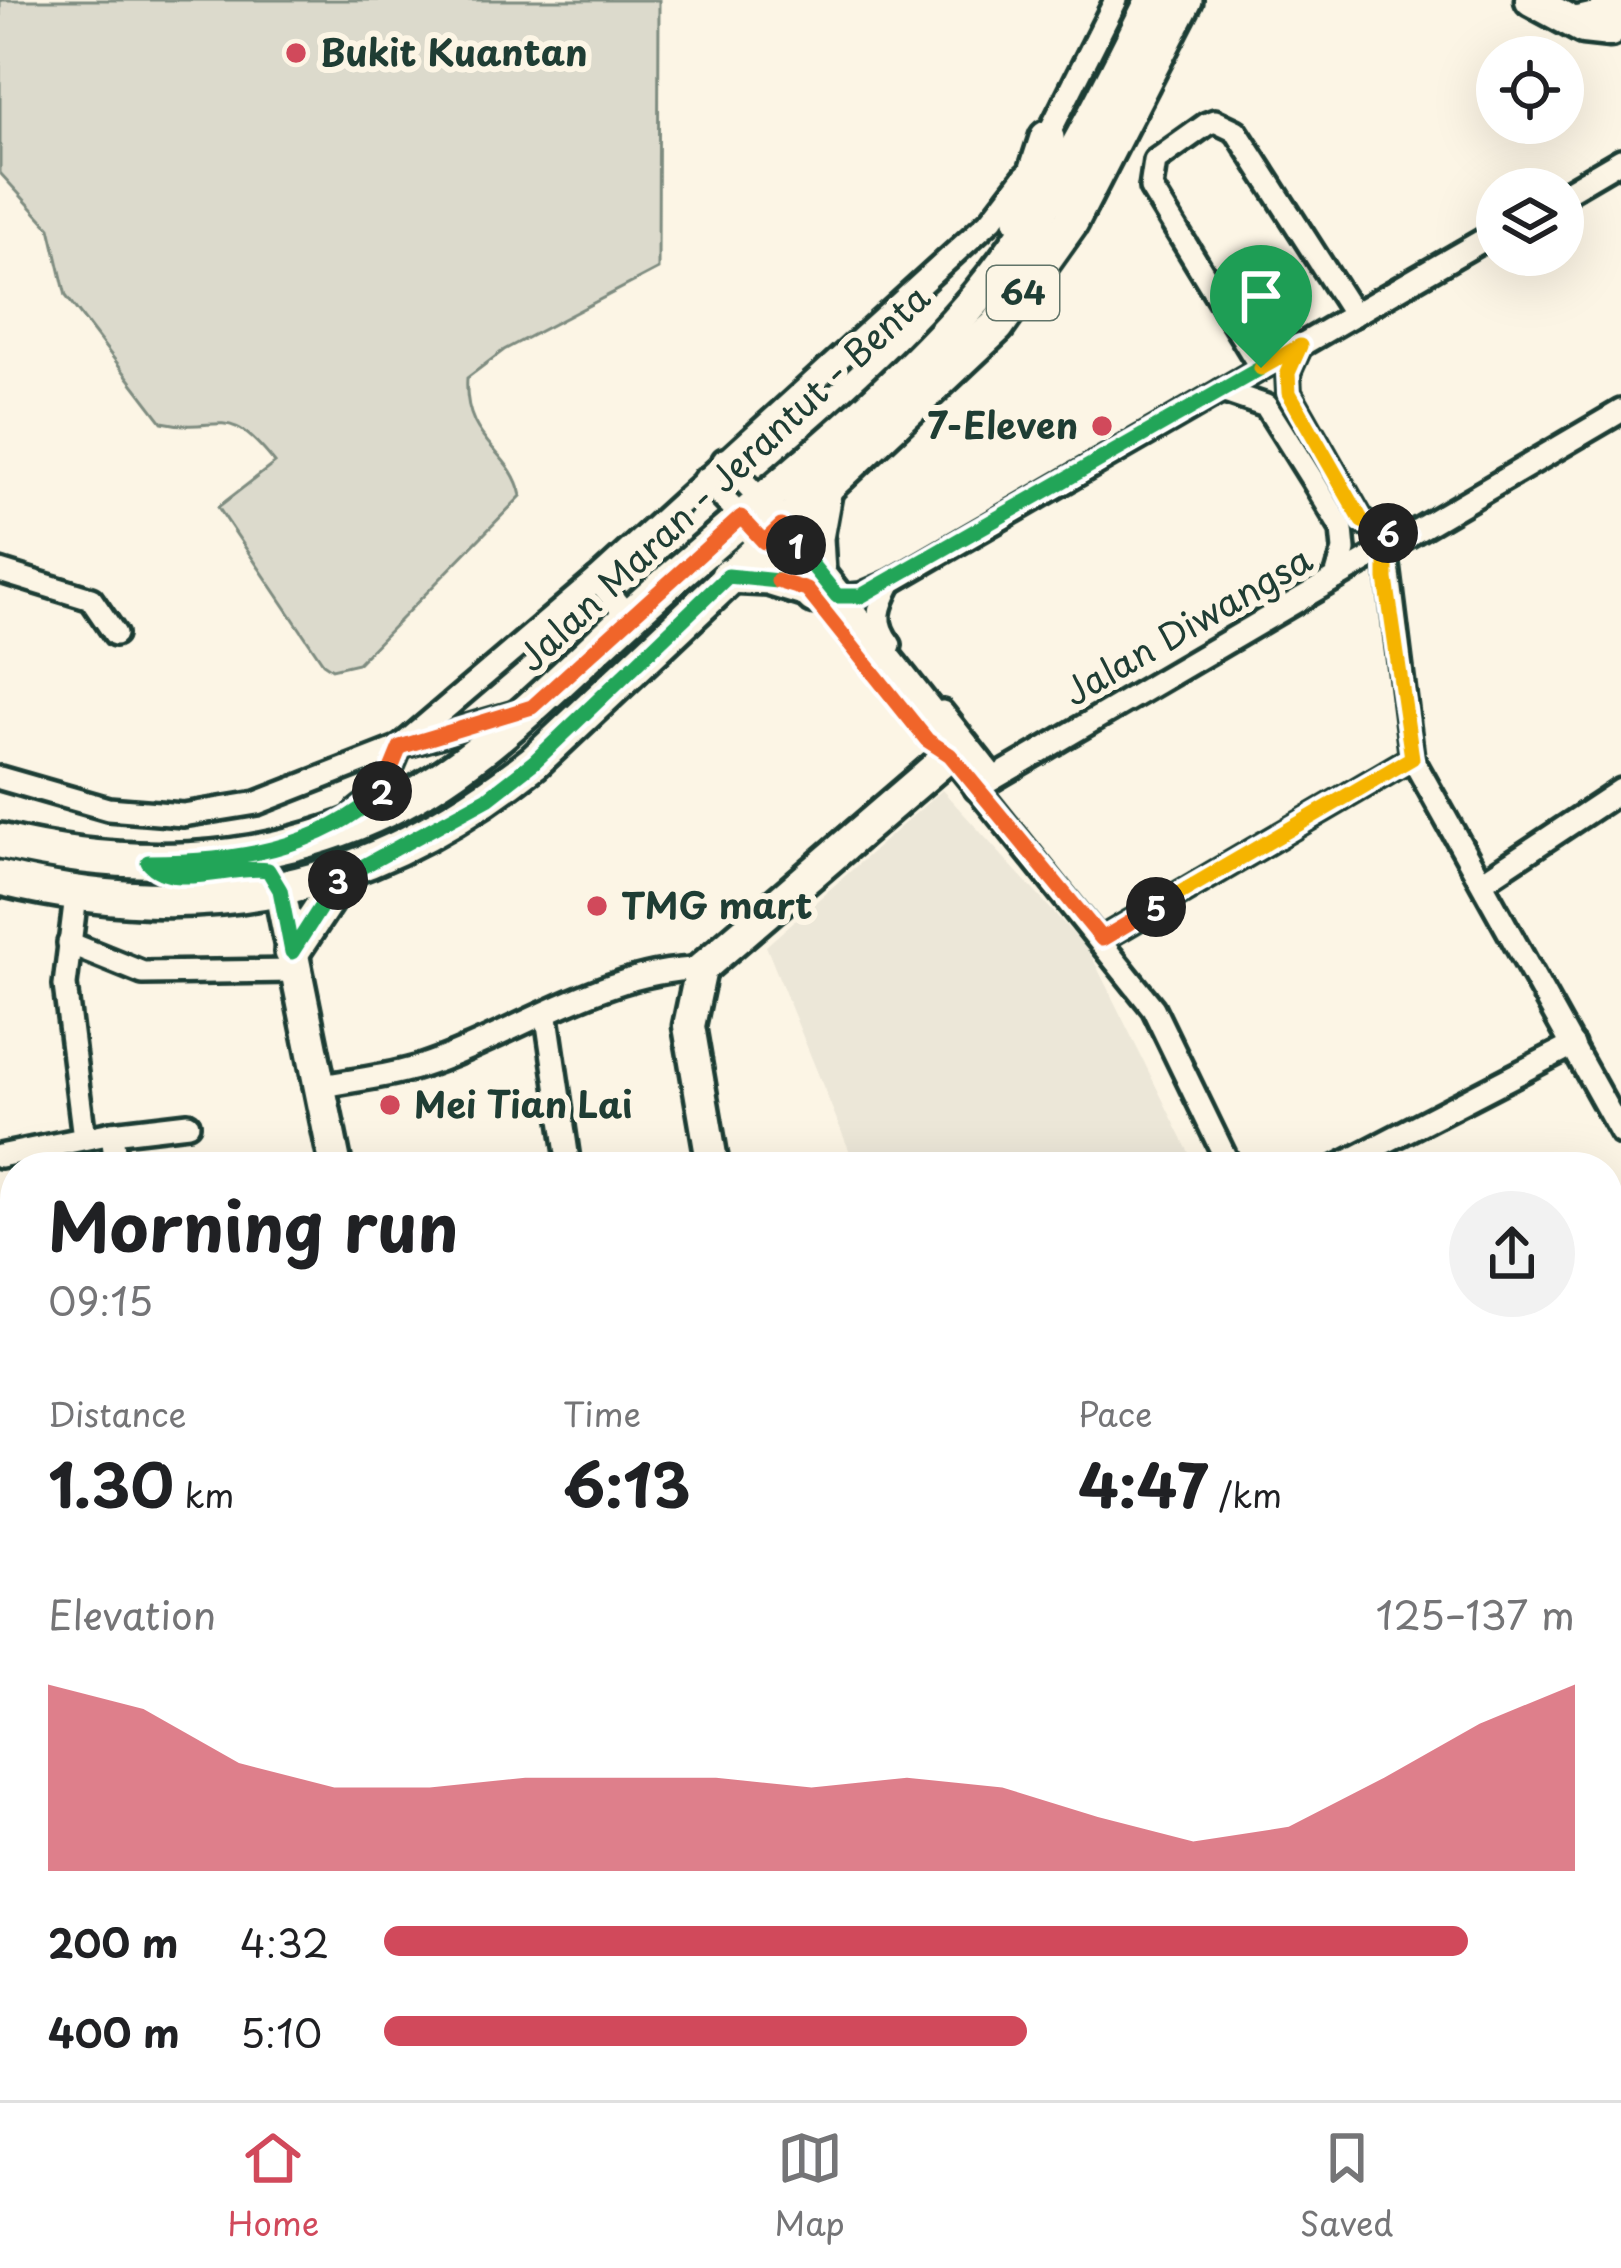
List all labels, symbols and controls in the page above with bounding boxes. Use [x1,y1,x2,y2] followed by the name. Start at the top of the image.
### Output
[320,24,588,78] place label: Bukit Kuantan
[1476,36,1584,276] map controls
[1476,36,1584,144] button: locate
[283,40,309,66] marker: Bukit Kuantan
[1476,168,1584,276] button: layers
[1210,245,1312,368] pin
[1228,263,1294,329] icon: arrive
[987,266,1059,320] road number: 64
[504,270,941,683] street label: Jalan Maran - Jerantut - Benta
[927,397,1078,451] place label: 7-Eleven
[1089,413,1115,439] marker: 7-Eleven
[1358,503,1418,563] pin: 6
[1376,508,1400,558] text: 6
[766,515,826,575] pin: 1
[788,520,804,570] text: 1
[1053,531,1321,717] street label: Jalan Diwangsa
[352,761,412,821] pin: 2
[370,766,394,816] text: 2
[308,850,368,910] pin: 3
[327,855,349,905] text: 3
[621,877,812,931] place label: TMG mart
[1126,877,1186,937] pin: 5
[1145,882,1167,932] text: 5
[584,893,610,919] marker: TMG mart
[414,1076,632,1130] place label: Mei Tian Lai
[377,1092,403,1118] marker: Mei Tian Lai
[48,1175,458,1274] text: Morning run
[1449,1191,1575,1317] button: share
[48,1270,153,1329] text: 09:15
[48,1388,186,1438] text: Distance
[563,1388,641,1438] text: Time
[1078,1388,1152,1438] text: Pace
[48,1438,174,1528] text: 1.30
[563,1438,691,1528] text: 6:13
[1078,1438,1208,1528] text: 4:47
[174,1469,234,1519] text: km
[1208,1469,1282,1519] text: /km
[48,1584,216,1643] text: Elevation
[1376,1584,1575,1643] text: 125–137 m
[48,1912,178,1971] text: 200 m
[240,1912,329,1971] text: 4:32
[48,2002,180,2061] text: 400 m
[240,2002,322,2061] text: 5:10
[228,2125,319,2247] tab: Home
[774,2125,845,2247] tab: Map
[1300,2125,1393,2247] tab: Saved

